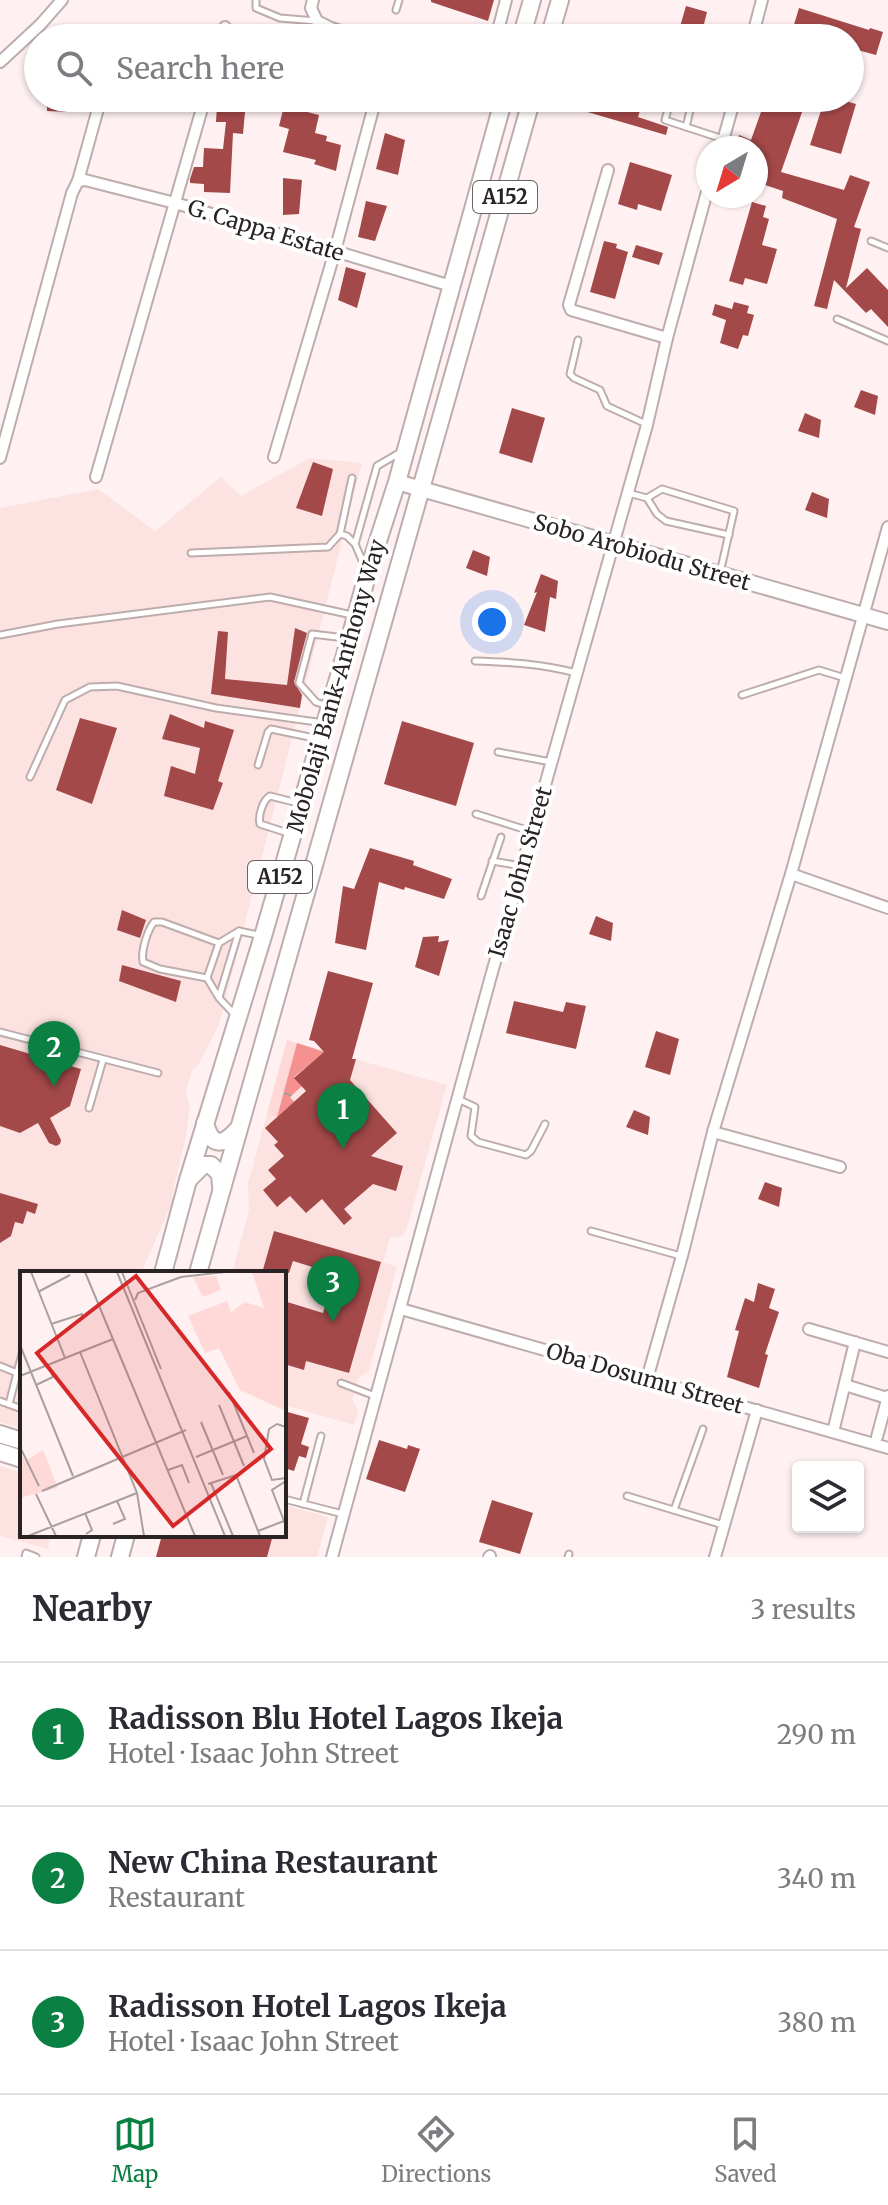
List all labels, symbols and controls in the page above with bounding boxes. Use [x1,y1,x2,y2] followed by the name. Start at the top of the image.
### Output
[24,24,864,112] search box
[52,46,96,90] icon: search
[116,49,284,87] text: Search here
[696,136,768,208] north arrow
[473,181,537,213] road number: A152
[185,193,347,267] street label: G. Cappa Estate
[530,508,754,596] street label: Sobo Arobiodu Street
[281,536,391,836] street label: Mobolaji Bank-Anthony Way
[472,602,512,642] your location
[482,783,558,961] street label: Isaac John Street
[248,861,312,893] road number: A152
[28,1021,80,1087] pin: 2
[317,1083,369,1149] pin: 1
[307,1256,359,1322] pin: 3
[20,1271,286,1537] inset map
[543,1336,747,1420] street label: Oba Dosumu Street
[792,1461,864,1533] map controls
[792,1461,864,1533] button: layers
[32,1588,152,1630] text: Nearby
[751,1593,856,1626] text: 3 results
[108,1699,563,1737] text: Radisson Blu Hotel Lagos Ikeja
[52,1718,64,1751] text: 1
[777,1718,856,1751] text: 290 m
[108,1737,399,1770] text: Hotel · Isaac John Street
[108,1843,438,1881] text: New China Restaurant
[50,1862,66,1895] text: 2
[777,1862,856,1895] text: 340 m
[108,1881,245,1914] text: Restaurant
[108,1987,507,2025] text: Radisson Hotel Lagos Ikeja
[51,2006,65,2039] text: 3
[777,2006,856,2039] text: 380 m
[108,2025,399,2058] text: Hotel · Isaac John Street
[111,2112,158,2188] tab: Map
[381,2112,491,2188] tab: Directions
[714,2112,777,2188] tab: Saved

